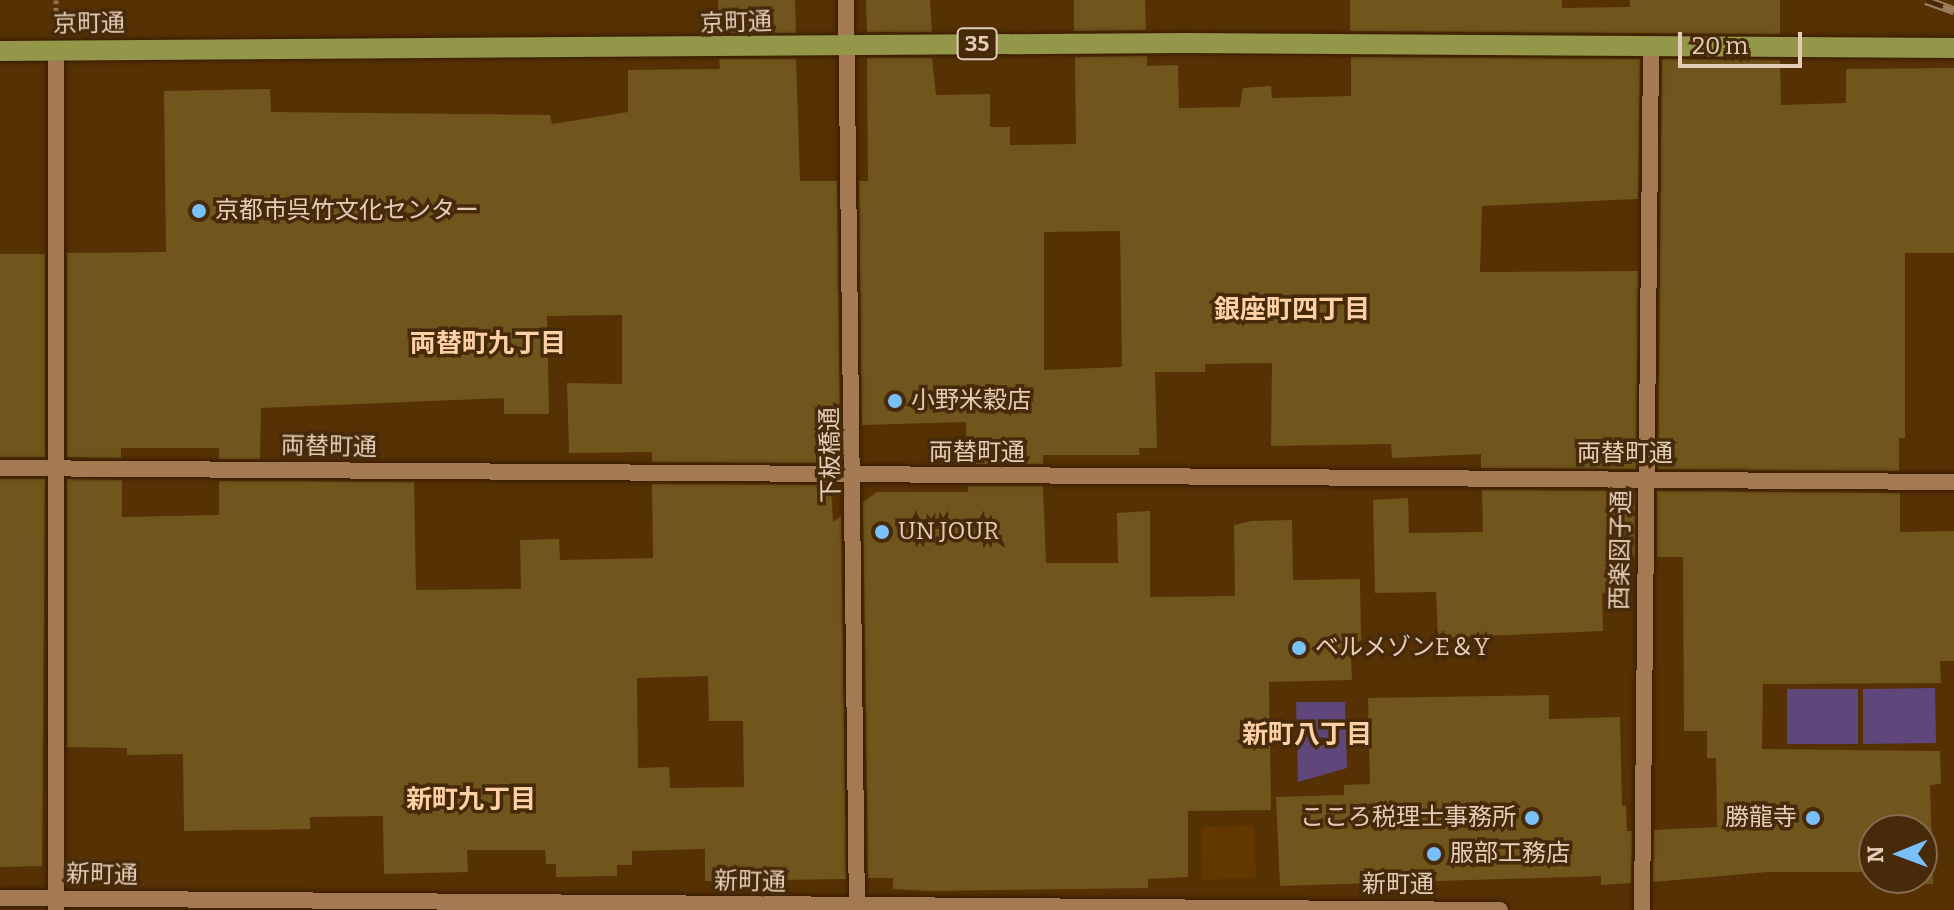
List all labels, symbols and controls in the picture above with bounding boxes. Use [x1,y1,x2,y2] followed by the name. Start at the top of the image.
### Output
[700,7,772,39] street label: 京町通
[53,9,125,39] street label: 京町通
[1682,16,1806,66] scale bar
[955,26,999,62] road number: 35
[1692,32,1748,60] text: 20 m
[215,197,479,225] place label: 京都市呉竹文化センター
[190,202,208,220] marker: 京都市呉竹文化センター
[1214,294,1370,326] district label: 銀座町四丁目
[410,328,566,360] district label: 両替町九丁目
[911,387,1031,415] place label: 小野米穀店
[886,392,904,410] marker: 小野米穀店
[816,407,846,503] street label: 下板橋通
[281,432,377,462] street label: 両替町通
[929,439,1025,467] street label: 両替町通
[1577,440,1673,468] street label: 両替町通
[1606,490,1636,610] street label: 西楽図子通
[898,518,999,546] place label: UN JOUR
[873,523,891,541] marker: UN JOUR
[1315,634,1489,662] place label: ベルメゾンE＆Y
[1290,639,1308,657] marker: ベルメゾンE＆Y
[1242,719,1372,751] district label: 新町八丁目
[406,784,536,816] district label: 新町九丁目
[1300,804,1516,832] place label: こころ税理士事務所
[1725,804,1797,832] place label: 勝龍寺
[1523,809,1541,827] marker: こころ税理士事務所
[1804,809,1822,827] marker: 勝龍寺
[1858,814,1938,894] north arrow
[1450,840,1570,868] place label: 服部工務店
[1425,845,1443,863] marker: 服部工務店
[1862,846,1889,863] text: N
[66,860,138,890] street label: 新町通
[714,867,786,897] street label: 新町通
[1362,871,1434,899] street label: 新町通

